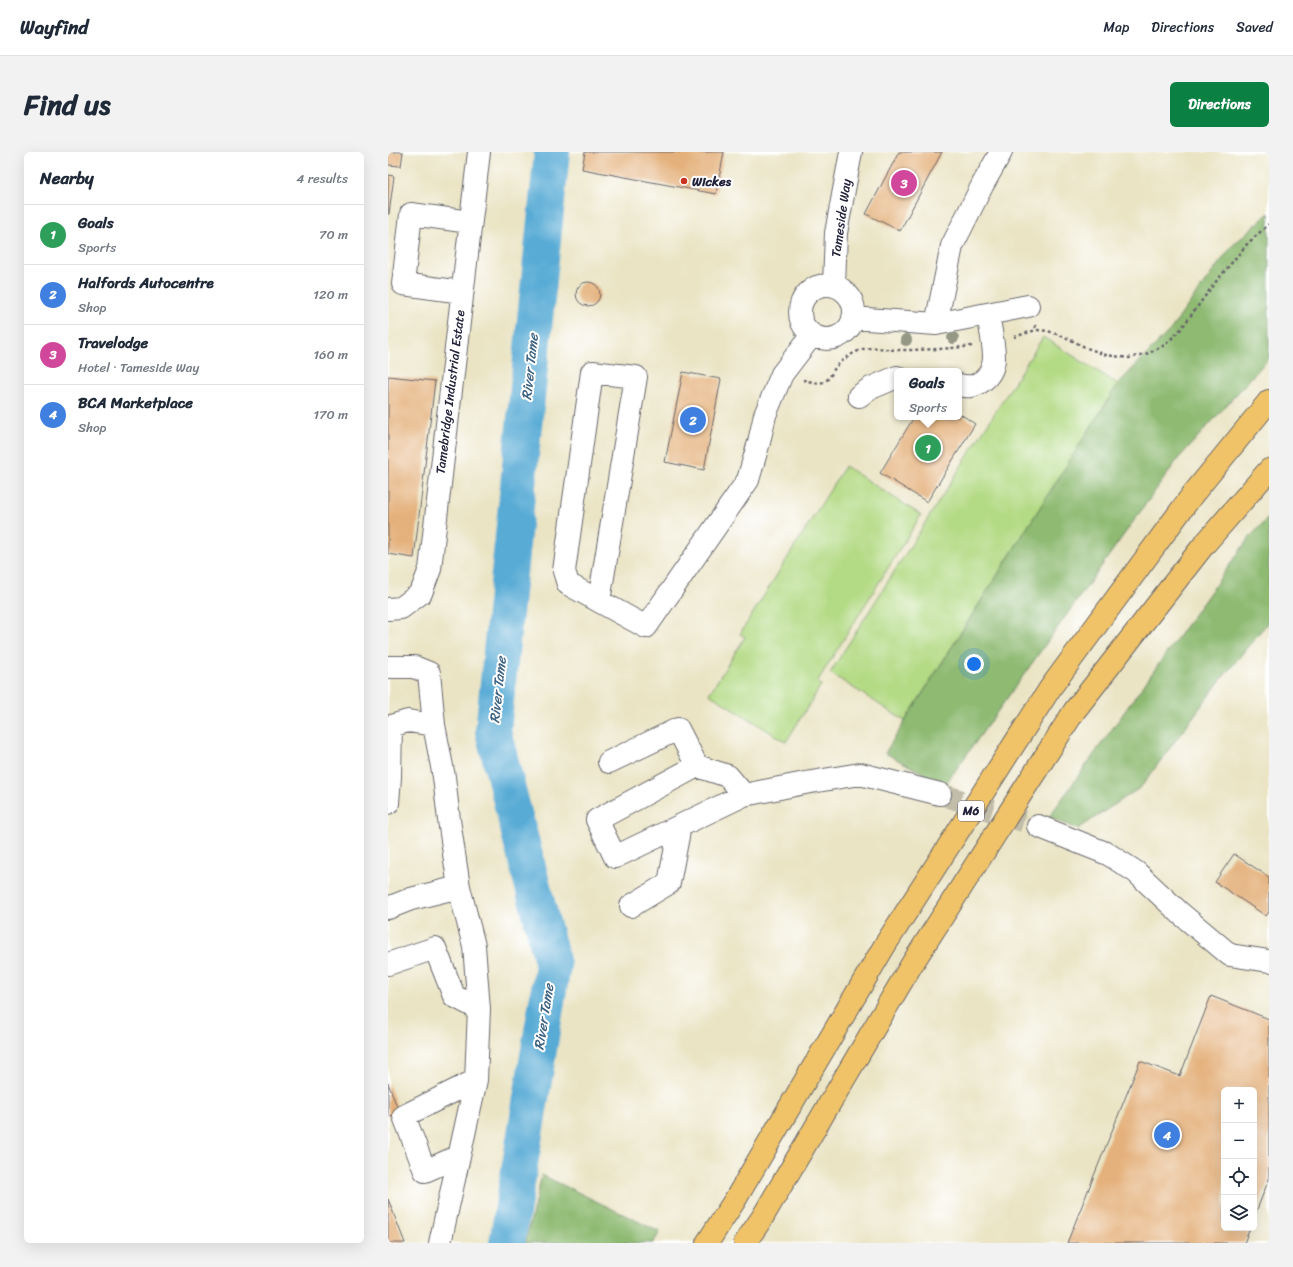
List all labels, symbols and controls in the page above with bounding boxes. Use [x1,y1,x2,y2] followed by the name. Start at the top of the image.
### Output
[20,11,88,44] text: Wayfind
[1103,15,1129,40] text: Map
[1151,15,1214,40] text: Directions
[1236,15,1273,40] text: Saved
[24,80,111,129] text: Find us
[1170,82,1269,127] button: Directions
[40,163,94,193] text: Nearby
[296,167,348,190] text: 4 results
[891,168,917,198] pin: 3
[692,170,732,193] place label: Wickes
[679,176,689,186] marker: Wickes
[824,177,858,259] street label: Tameside Way
[78,210,114,236] text: Goals
[50,223,56,246] text: 1
[319,223,348,246] text: 70 m
[78,236,116,259] text: Sports
[78,270,214,296] text: Halfords Autocentre
[49,283,57,306] text: 2
[313,283,348,306] text: 120 m
[78,296,106,319] text: Shop
[429,309,471,475] street label: Tamebridge Industrial Estate
[78,330,148,356] text: Travelodge
[514,331,546,401] water label: River Tame
[49,343,57,366] text: 3
[313,343,348,366] text: 160 m
[78,356,199,379] text: Hotel · Tameside Way
[894,368,962,420] popup
[909,370,945,396] text: Goals
[78,390,193,416] text: BCA Marketplace
[909,396,947,419] text: Sports
[49,403,57,426] text: 4
[313,403,348,426] text: 170 m
[680,405,706,435] pin: 2
[78,416,106,439] text: Shop
[915,433,941,463] pin: 1
[482,654,514,724] water label: River Tame
[964,654,984,674] your location
[958,801,984,821] road number: M6
[526,980,562,1052] water label: River Tame
[1221,1087,1257,1231] map controls
[1221,1087,1257,1123] button: +
[1154,1120,1180,1150] pin: 4
[1221,1123,1257,1159] button: −
[1221,1159,1257,1195] button: locate
[1221,1195,1257,1231] button: layers

